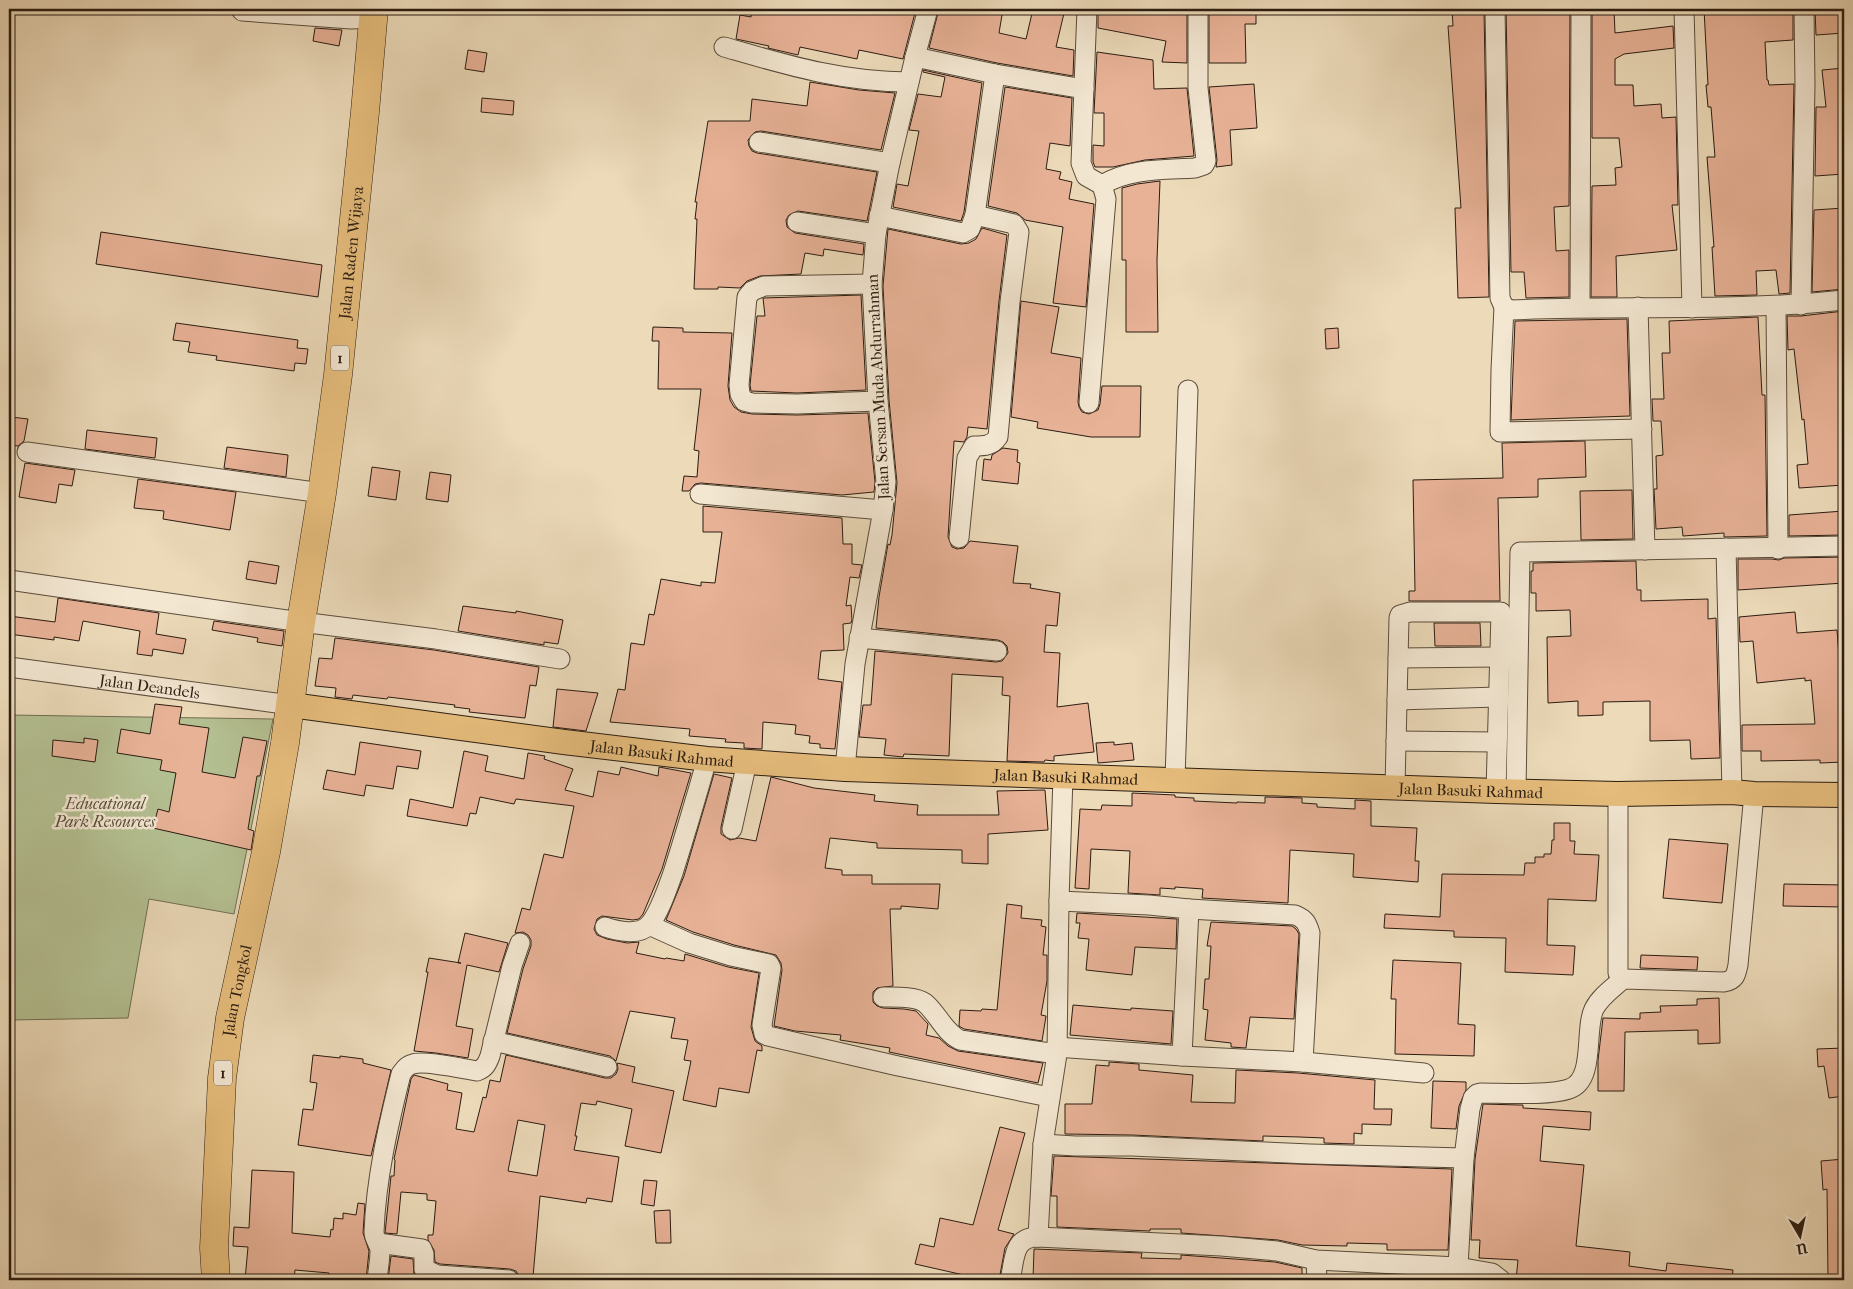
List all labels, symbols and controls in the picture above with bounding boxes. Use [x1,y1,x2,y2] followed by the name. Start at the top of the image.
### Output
[334,185,367,322] street label: Jalan Raden Wijaya
[863,273,894,502] street label: Jalan Sersan Muda Abdurrahman
[331,346,349,370] road number: 1
[96,670,201,702] street label: Jalan Deandels
[587,735,735,770] street label: Jalan Basuki Rahmad
[991,764,1139,788] street label: Jalan Basuki Rahmad
[1396,778,1544,802] street label: Jalan Basuki Rahmad
[54,794,156,831] park label: Educational Park Resources
[218,942,255,1039] street label: Jalan Tongkol
[214,1060,232,1086] road number: 1
[1776,1212,1826,1262] north arrow
[1795,1239,1810,1258] text: U

